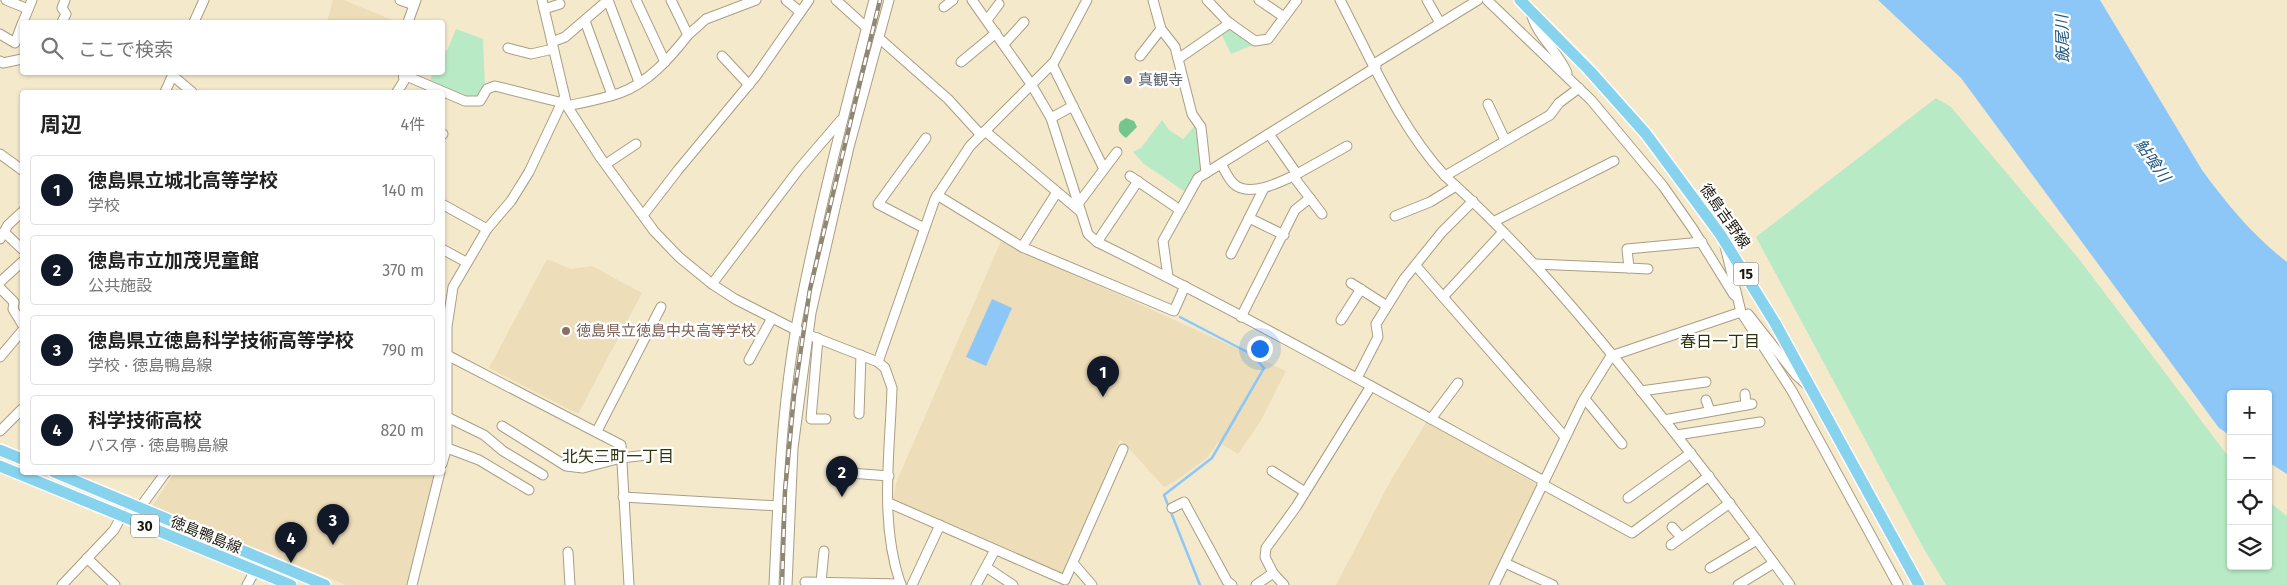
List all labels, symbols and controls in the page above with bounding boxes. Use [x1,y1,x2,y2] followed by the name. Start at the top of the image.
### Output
[2052,13,2073,63] water label: 飯尾川
[20,20,445,75] search box
[38,34,66,62] icon: search
[78,38,173,61] text: ここで検索
[1138,71,1183,89] place label: 真観寺
[1122,74,1134,86] marker: 真観寺
[40,112,82,138] text: 周辺
[400,115,425,134] text: 4件
[2131,135,2175,187] water label: 鮎喰川
[88,169,278,192] text: 徳島県立城北高等学校
[1696,180,1754,252] street label: 徳島吉野線
[53,181,61,200] text: 1
[382,181,424,200] text: 140 m
[88,196,120,215] text: 学校
[88,249,259,272] text: 徳島市立加茂児童館
[53,261,61,280] text: 2
[382,261,424,280] text: 370 m
[1734,262,1758,286] road number: 15
[88,276,152,295] text: 公共施設
[576,322,756,340] place label: 徳島県立徳島中央高等学校
[560,325,572,337] marker: 徳島県立徳島中央高等学校
[88,329,354,352] text: 徳島県立徳島科学技術高等学校
[1680,332,1760,351] district label: 春日一丁目
[1247,336,1273,362] your location
[53,341,61,360] text: 3
[382,341,424,360] text: 790 m
[88,356,212,375] text: 学校 · 徳島鴨島線
[1087,356,1119,397] pin: 1
[2227,390,2272,570] map controls
[2227,390,2272,435] button: +
[88,409,202,432] text: 科学技術高校
[52,421,62,440] text: 4
[381,421,424,440] text: 820 m
[2227,435,2272,480] button: −
[88,436,228,455] text: バス停 · 徳島鴨島線
[562,447,674,466] district label: 北矢三町一丁目
[826,456,858,497] pin: 2
[2227,480,2272,525] button: locate
[317,504,349,545] pin: 3
[168,513,244,557] street label: 徳島鴨島線
[131,514,159,538] road number: 30
[275,522,307,563] pin: 4
[2227,525,2272,570] button: layers

